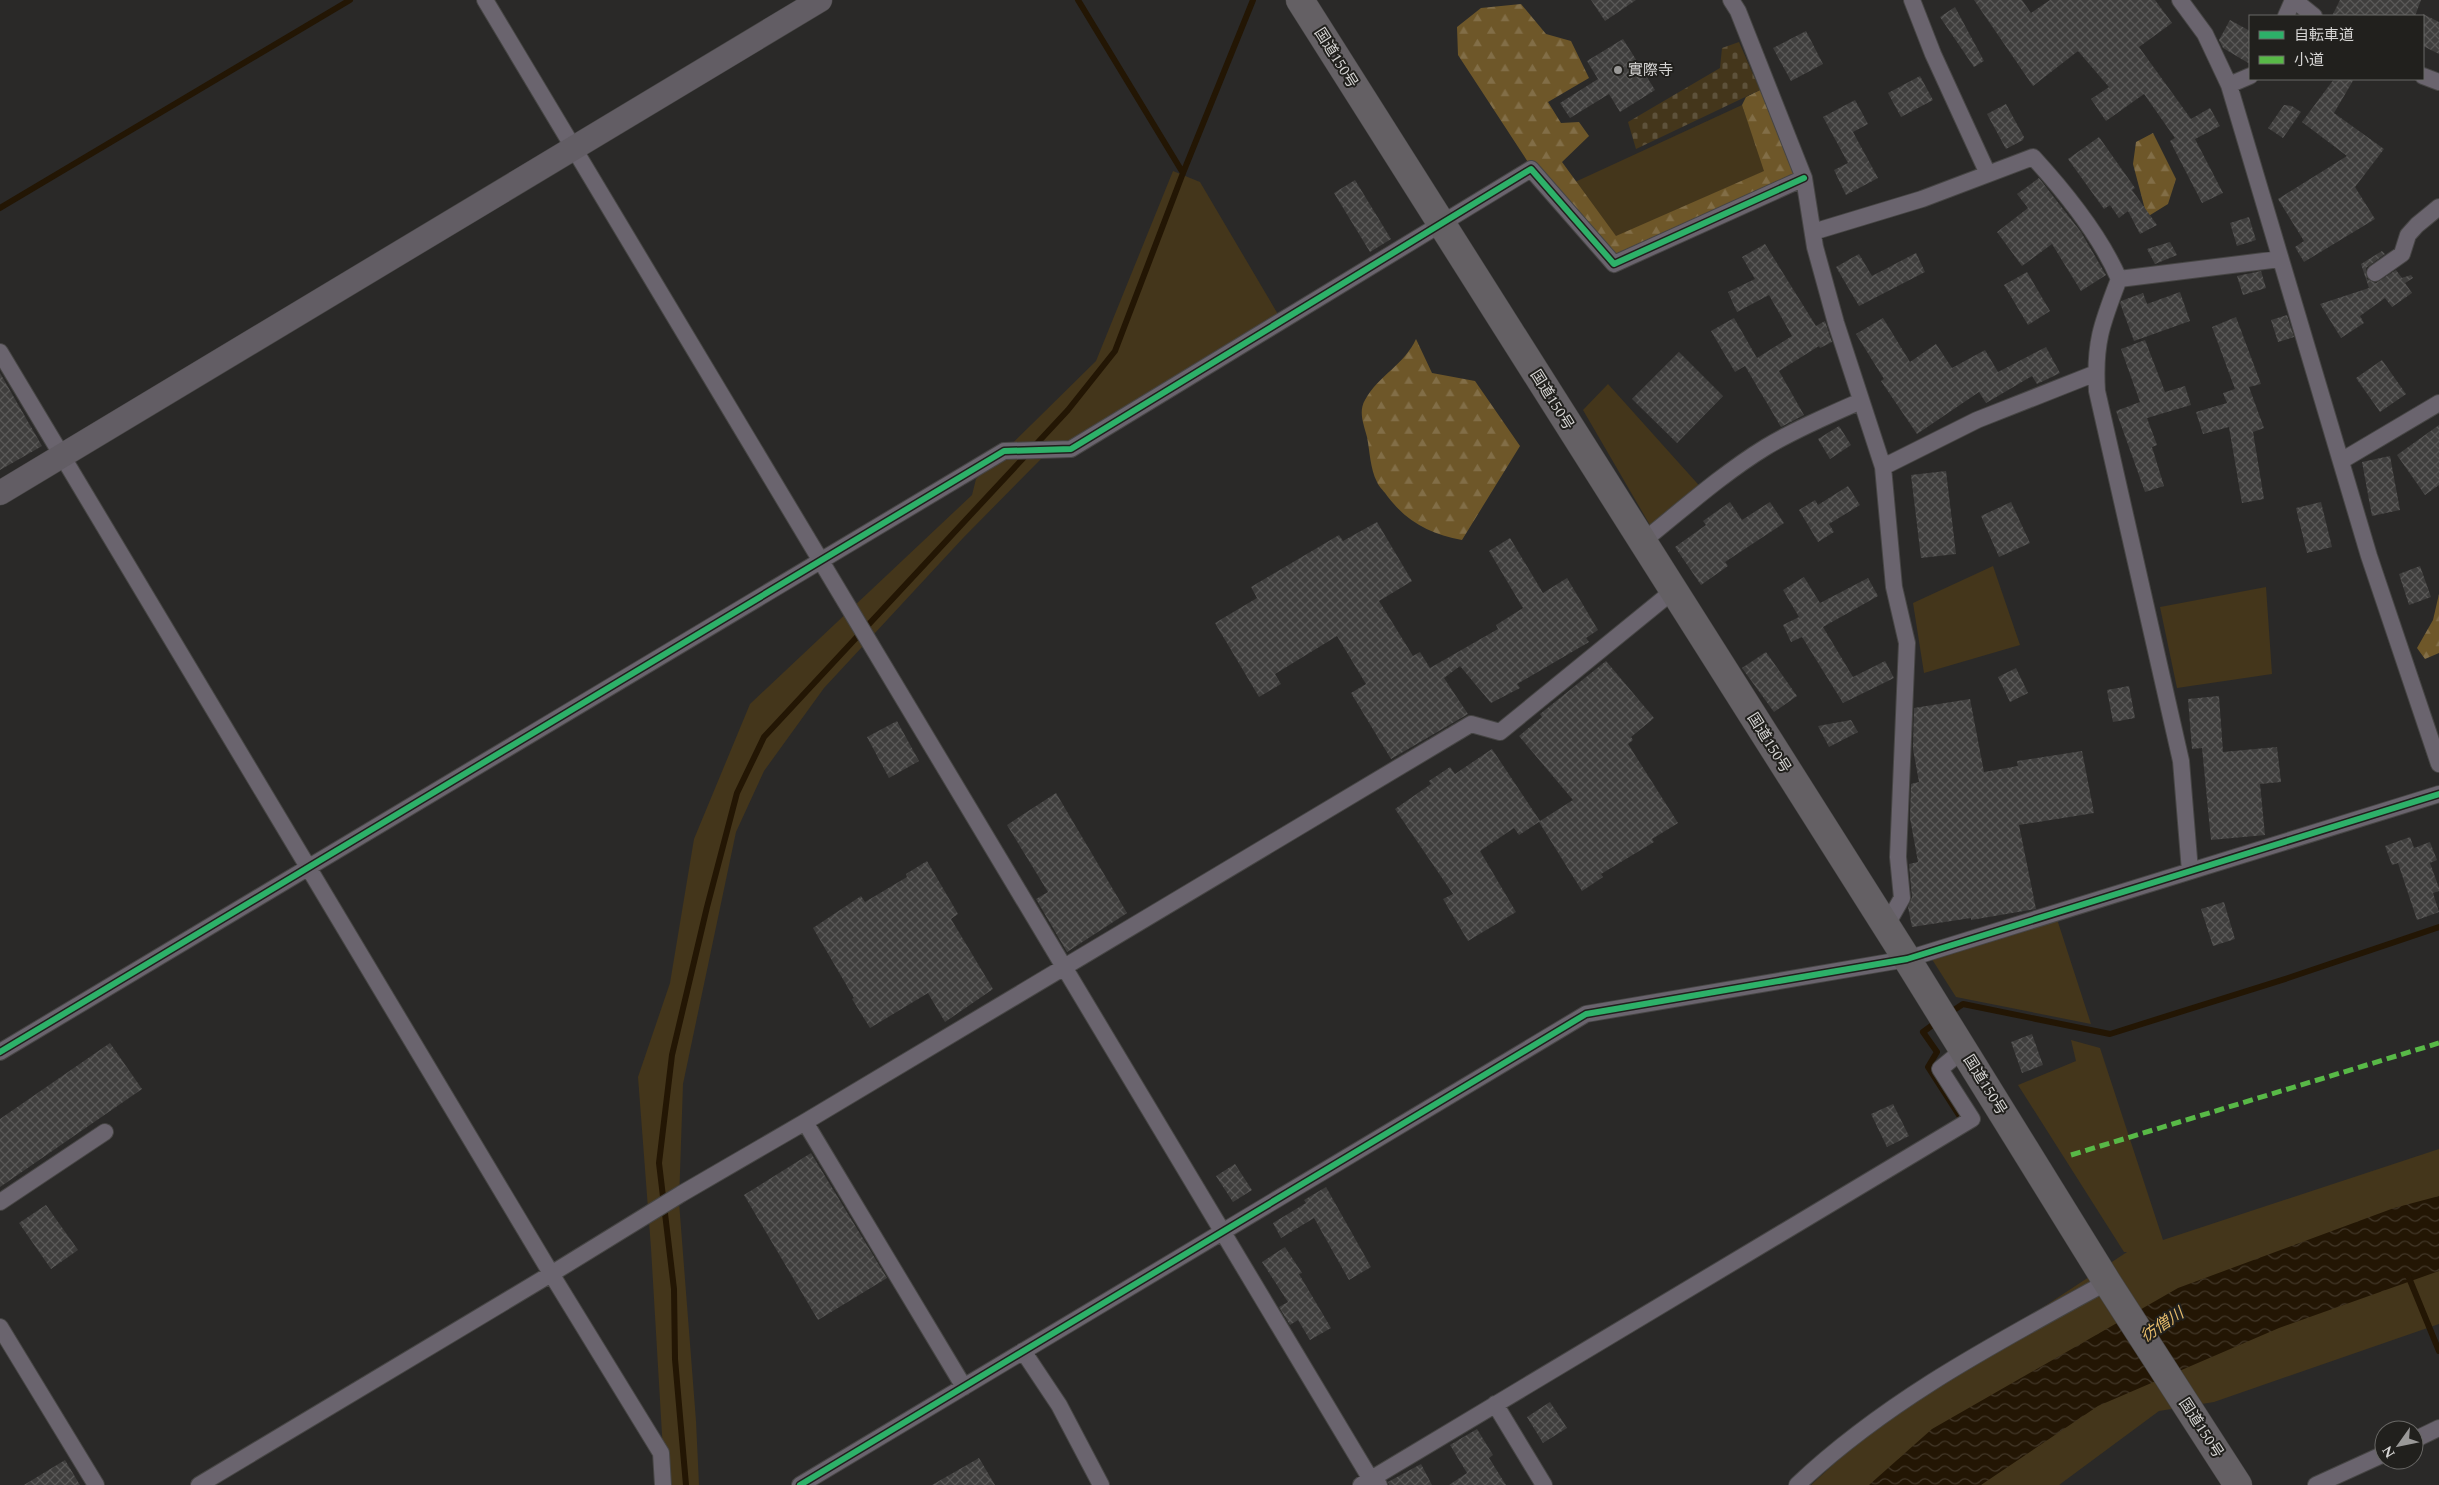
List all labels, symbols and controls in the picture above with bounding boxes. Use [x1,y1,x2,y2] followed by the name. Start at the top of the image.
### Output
[2249,15,2424,80] legend
[1308,23,1364,93] street label: 国道150号
[2294,24,2354,47] text: 自転車道
[2294,49,2324,72] text: 小道
[1628,59,1673,82] place label: 實際寺
[1612,64,1624,76] marker: 實際寺
[1524,365,1580,435] street label: 国道150号
[1741,708,1797,778] street label: 国道150号
[1957,1050,2013,1120] street label: 国道150号
[2135,1301,2190,1348] water label: 彷僧川
[2173,1393,2229,1463] street label: 国道150号
[2374,1420,2424,1470] north arrow
[2377,1441,2400,1462] text: N

